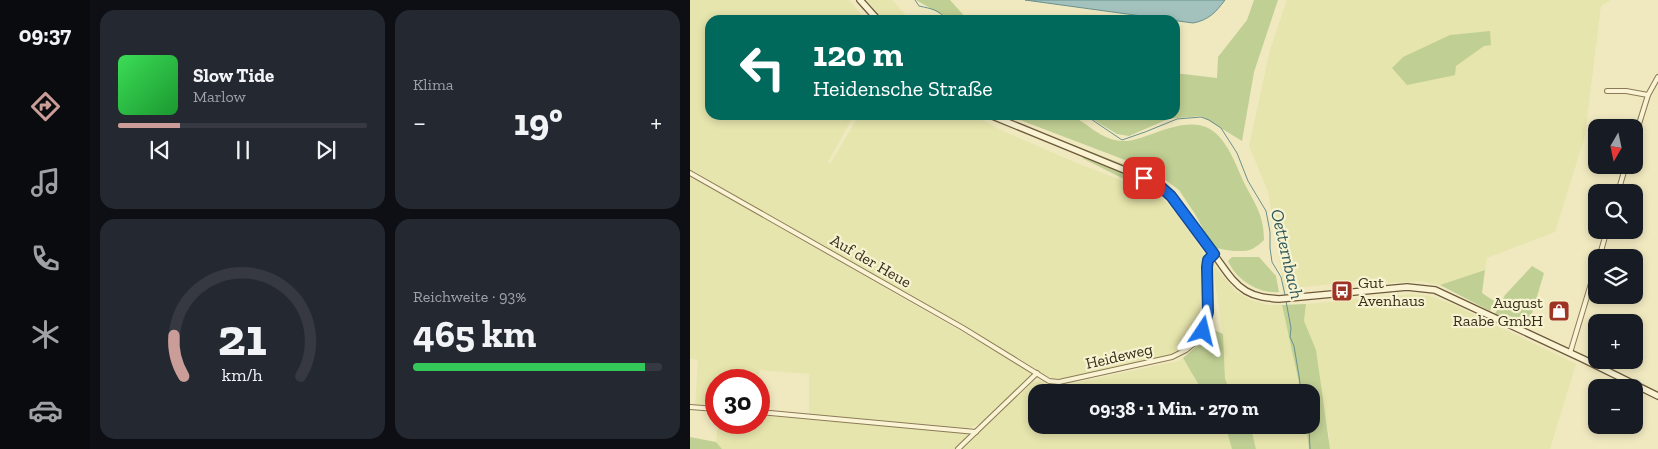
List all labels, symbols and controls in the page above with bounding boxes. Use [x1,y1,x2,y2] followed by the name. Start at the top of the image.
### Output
[19,21,71,48] text: 09:37
[813,33,903,75] text: 120 m
[730,35,795,100] icon: left
[193,64,274,87] text: Slow Tide
[413,75,454,94] text: Klima
[813,75,993,102] text: Heidensche Straße
[193,87,246,106] text: Marlow
[28,89,63,124] icon: directions
[514,99,563,145] text: 19°
[413,106,426,139] text: −
[650,106,662,139] text: +
[1588,119,1642,174] north arrow
[1588,119,1643,434] map controls
[146,136,174,164] icon: previous
[229,136,257,164] icon: pause
[312,136,340,164] icon: next
[1123,157,1165,199] pin
[1130,164,1158,192] icon: arrive
[28,165,63,200] icon: music
[1588,184,1643,239] button: search
[1266,207,1308,301] water label: Oetternbach
[827,230,915,292] street label: Auf der Heue
[28,241,63,276] icon: phone
[1588,249,1643,304] button: layers
[1358,273,1425,310] place label: Gut Avenhaus
[1330,279,1354,303] bus stop icon: Gut Avenhaus
[413,287,526,306] text: Reichweite · 93%
[1453,293,1543,330] place label: August Raabe GmbH
[1547,299,1571,323] shop icon: August Raabe GmbH
[1176,304,1228,356] position arrow
[218,306,267,368] text: 21
[413,311,536,357] text: 465 km
[1588,314,1643,369] button: +
[28,317,63,352] icon: climate
[1084,339,1155,373] street label: Heideweg
[222,364,263,386] text: km/h
[705,369,770,434] speed limit sign: 30
[1588,379,1643,434] button: −
[28,393,63,428] icon: car
[1089,397,1259,420] text: 09:38 · 1 Min. · 270 m

